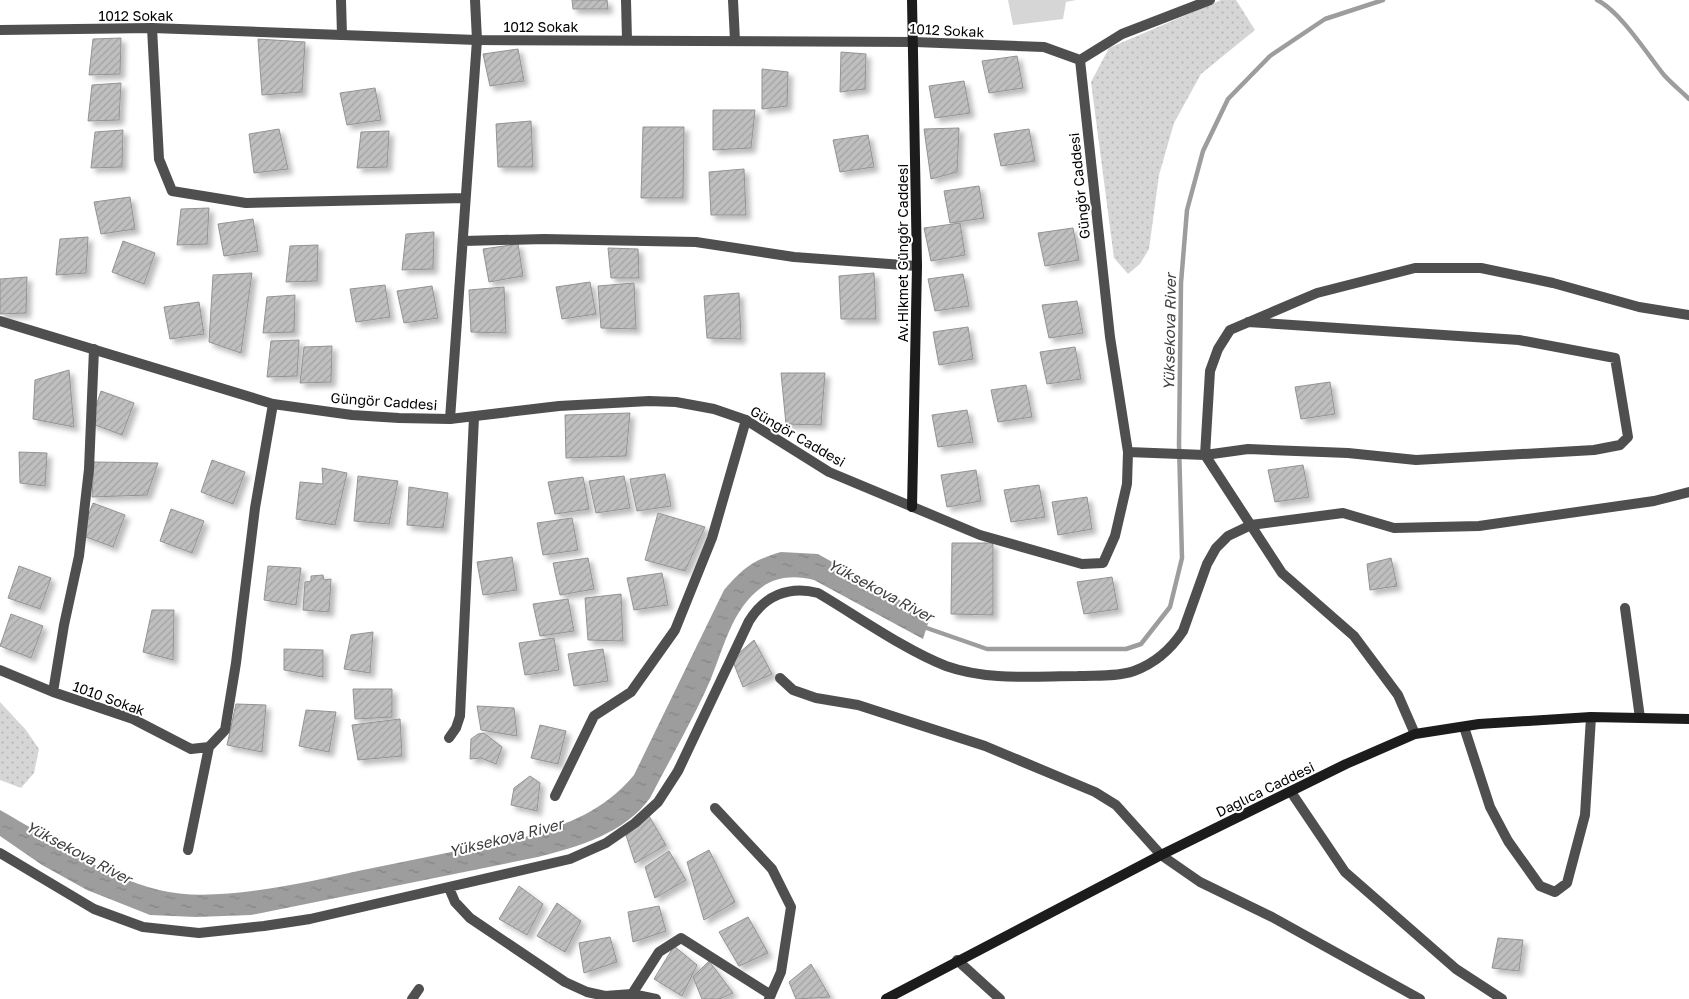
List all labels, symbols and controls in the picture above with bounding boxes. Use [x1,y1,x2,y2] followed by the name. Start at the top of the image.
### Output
[99,7,173,24] street label: 1012 Sokak
[504,18,578,35] street label: 1012 Sokak
[909,20,985,40] street label: 1012 Sokak
[1065,132,1093,240] street label: Güngör Caddesi
[894,164,911,342] street label: Av.Hikmet Güngör Caddesi
[1159,271,1179,391] water label: Yüksekova River
[330,389,438,413] street label: Güngör Caddesi
[747,402,849,470] street label: Güngör Caddesi
[825,555,939,626] water label: Yüksekova River
[71,677,147,719] street label: 1010 Sokak
[1213,758,1317,820] street label: Dağlıca Caddesi
[447,814,567,860] water label: Yüksekova River
[23,817,137,888] water label: Yüksekova River

